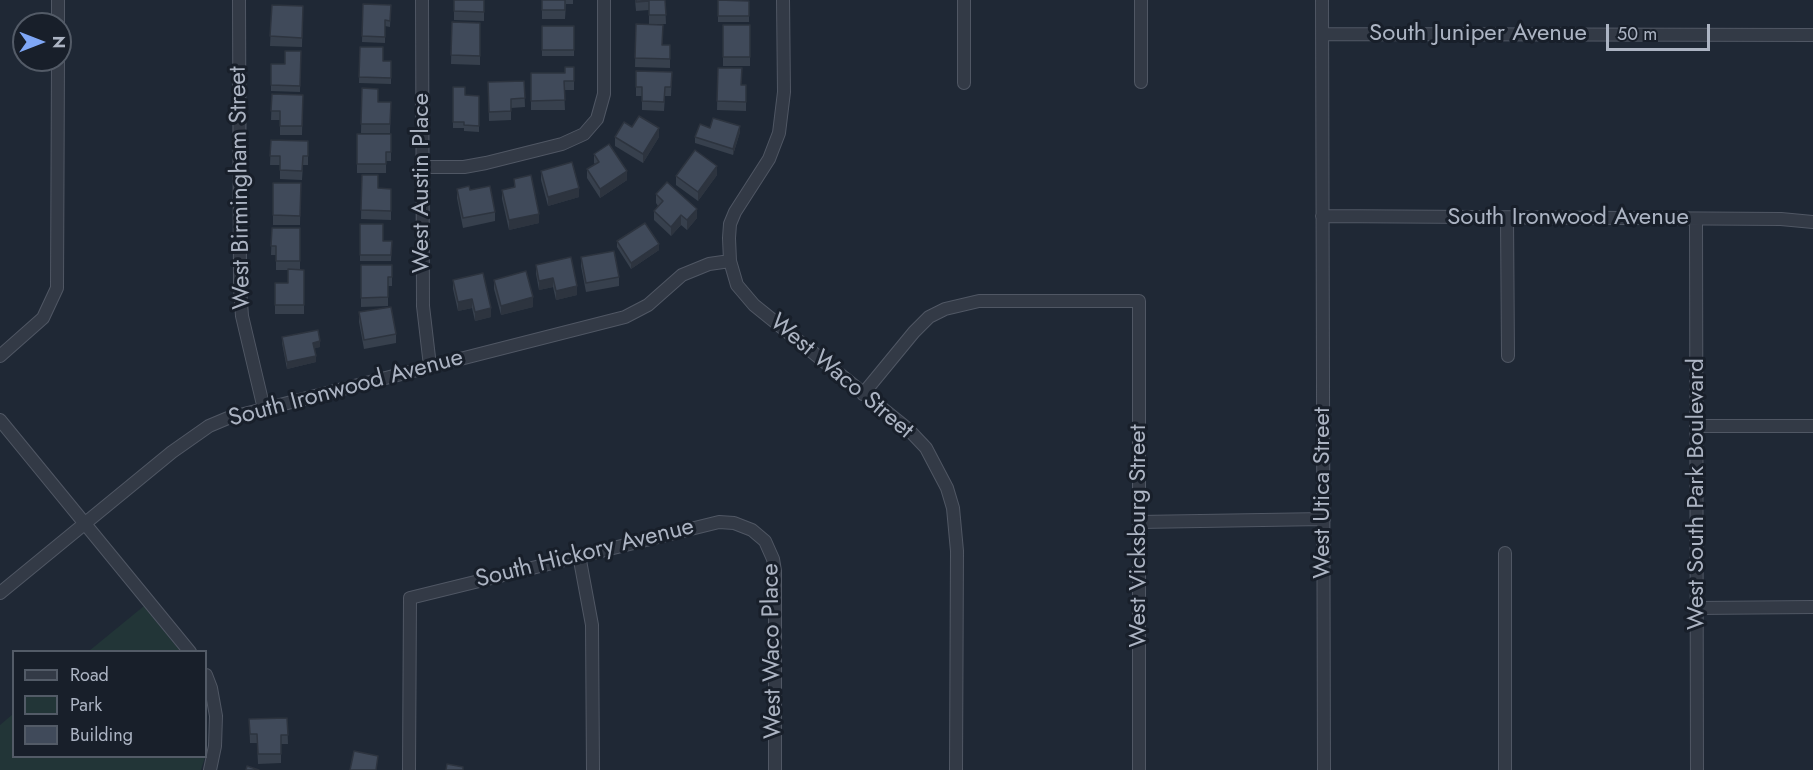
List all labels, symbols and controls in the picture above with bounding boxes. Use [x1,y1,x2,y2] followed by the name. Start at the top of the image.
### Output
[12,12,72,72] north arrow
[1609,12,1712,50] scale bar
[1369,20,1587,48] street label: South Juniper Avenue
[1617,21,1657,47] text: 50 m
[47,36,70,48] text: N
[224,66,258,310] street label: West Birmingham Street
[408,93,436,273] street label: West Austin Place
[1447,204,1689,232] street label: South Ironwood Avenue
[763,309,919,445] street label: West Waco Street
[226,344,466,434] street label: South Ironwood Avenue
[1683,358,1711,630] street label: West South Park Boulevard
[1309,407,1337,579] street label: West Utica Street
[1125,425,1153,647] street label: West Vicksburg Street
[473,513,697,595] street label: South Hickory Avenue
[757,563,789,739] street label: West Waco Place
[12,650,207,758] legend
[70,662,109,688] text: Road
[70,692,102,718] text: Park
[70,722,133,748] text: Building

